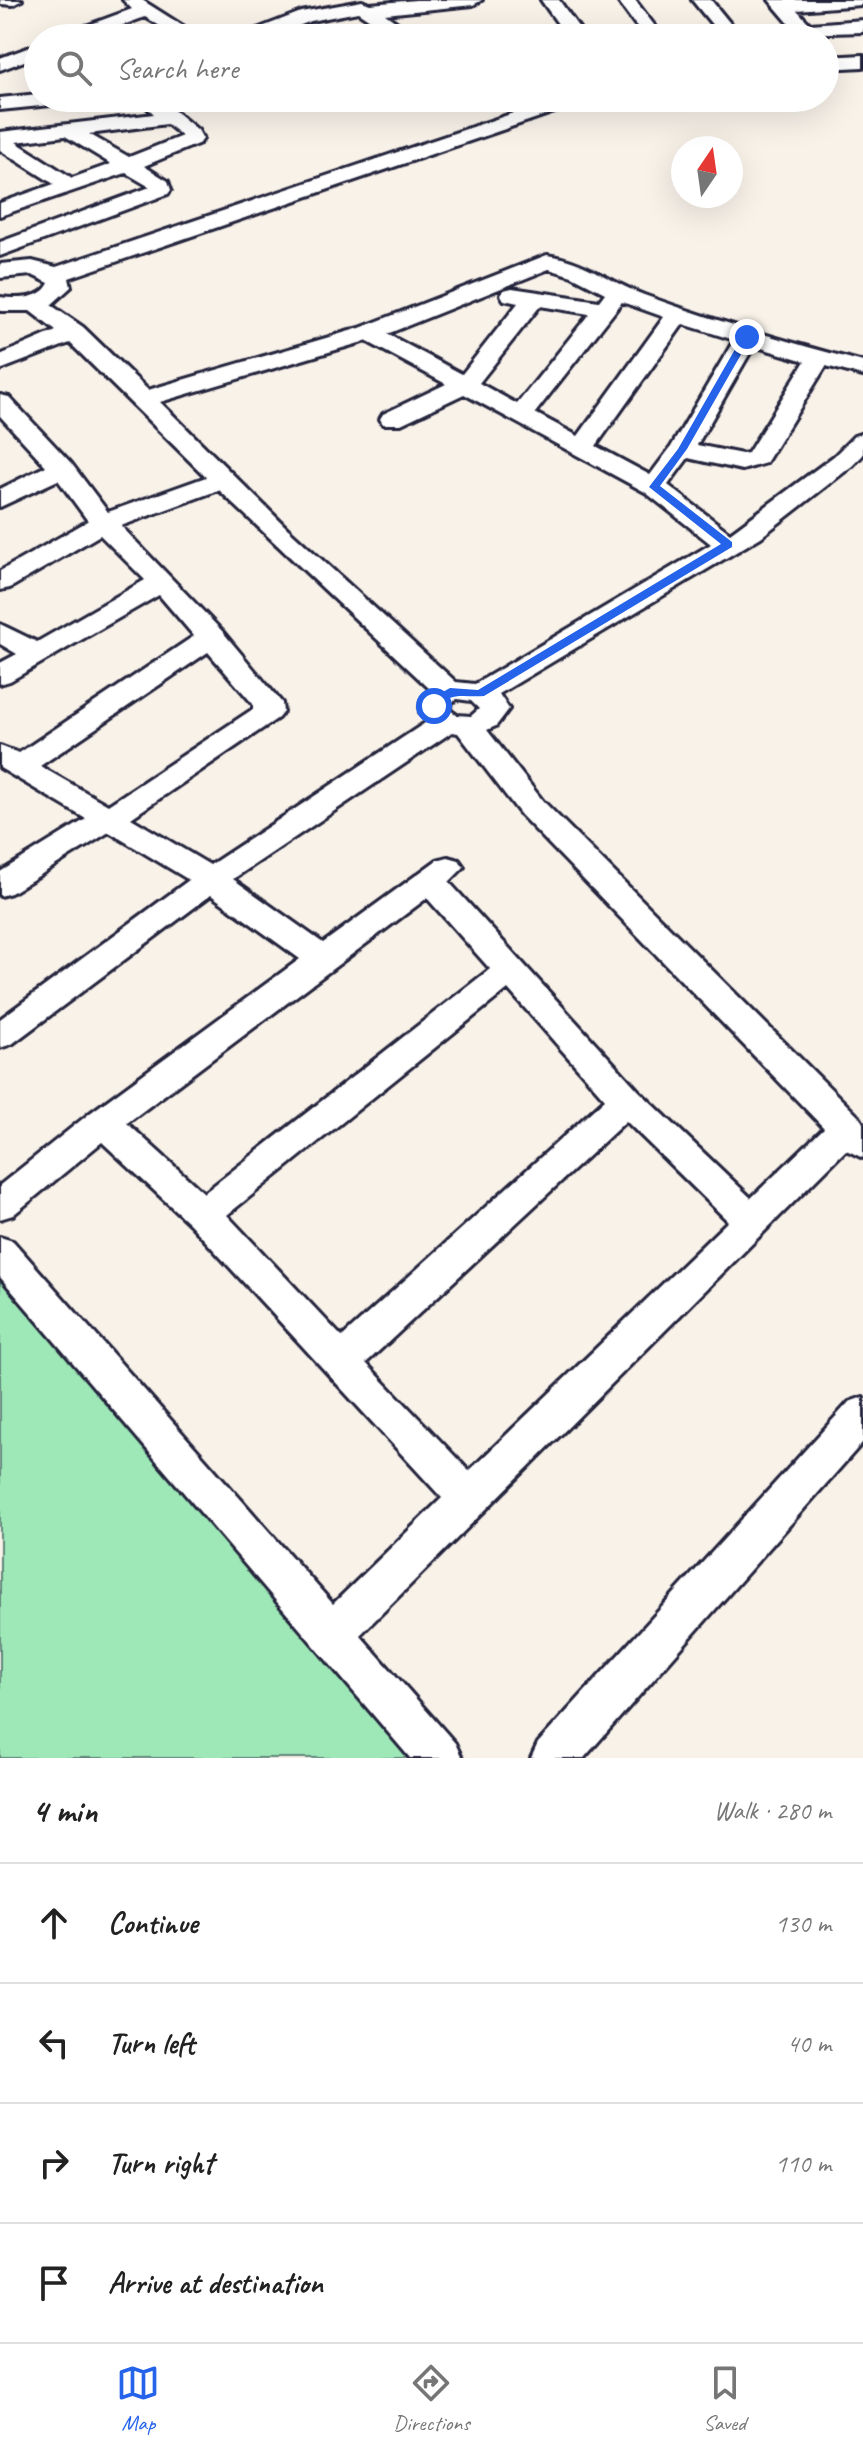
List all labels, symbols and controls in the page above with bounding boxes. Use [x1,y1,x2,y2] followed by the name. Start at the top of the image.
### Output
[24,24,839,112] search box
[52,46,96,90] icon: search
[116,49,238,87] text: Search here
[671,136,743,208] north arrow
[729,319,765,355] route end
[416,688,452,724] route start
[32,1789,97,1832] text: 4 min
[714,1794,831,1827] text: Walk · 280 m
[32,1901,76,1945] icon: ahead
[108,1904,198,1942] text: Continue
[775,1907,831,1940] text: 130 m
[32,2021,76,2065] icon: left
[108,2024,195,2062] text: Turn left
[787,2027,831,2060] text: 40 m
[32,2141,76,2185] icon: right
[108,2144,213,2182] text: Turn right
[775,2147,831,2180] text: 110 m
[32,2261,76,2305] icon: arrive
[108,2264,323,2302] text: Arrive at destination
[116,2361,160,2437] tab: Map
[393,2361,470,2437] tab: Directions
[703,2361,747,2437] tab: Saved

